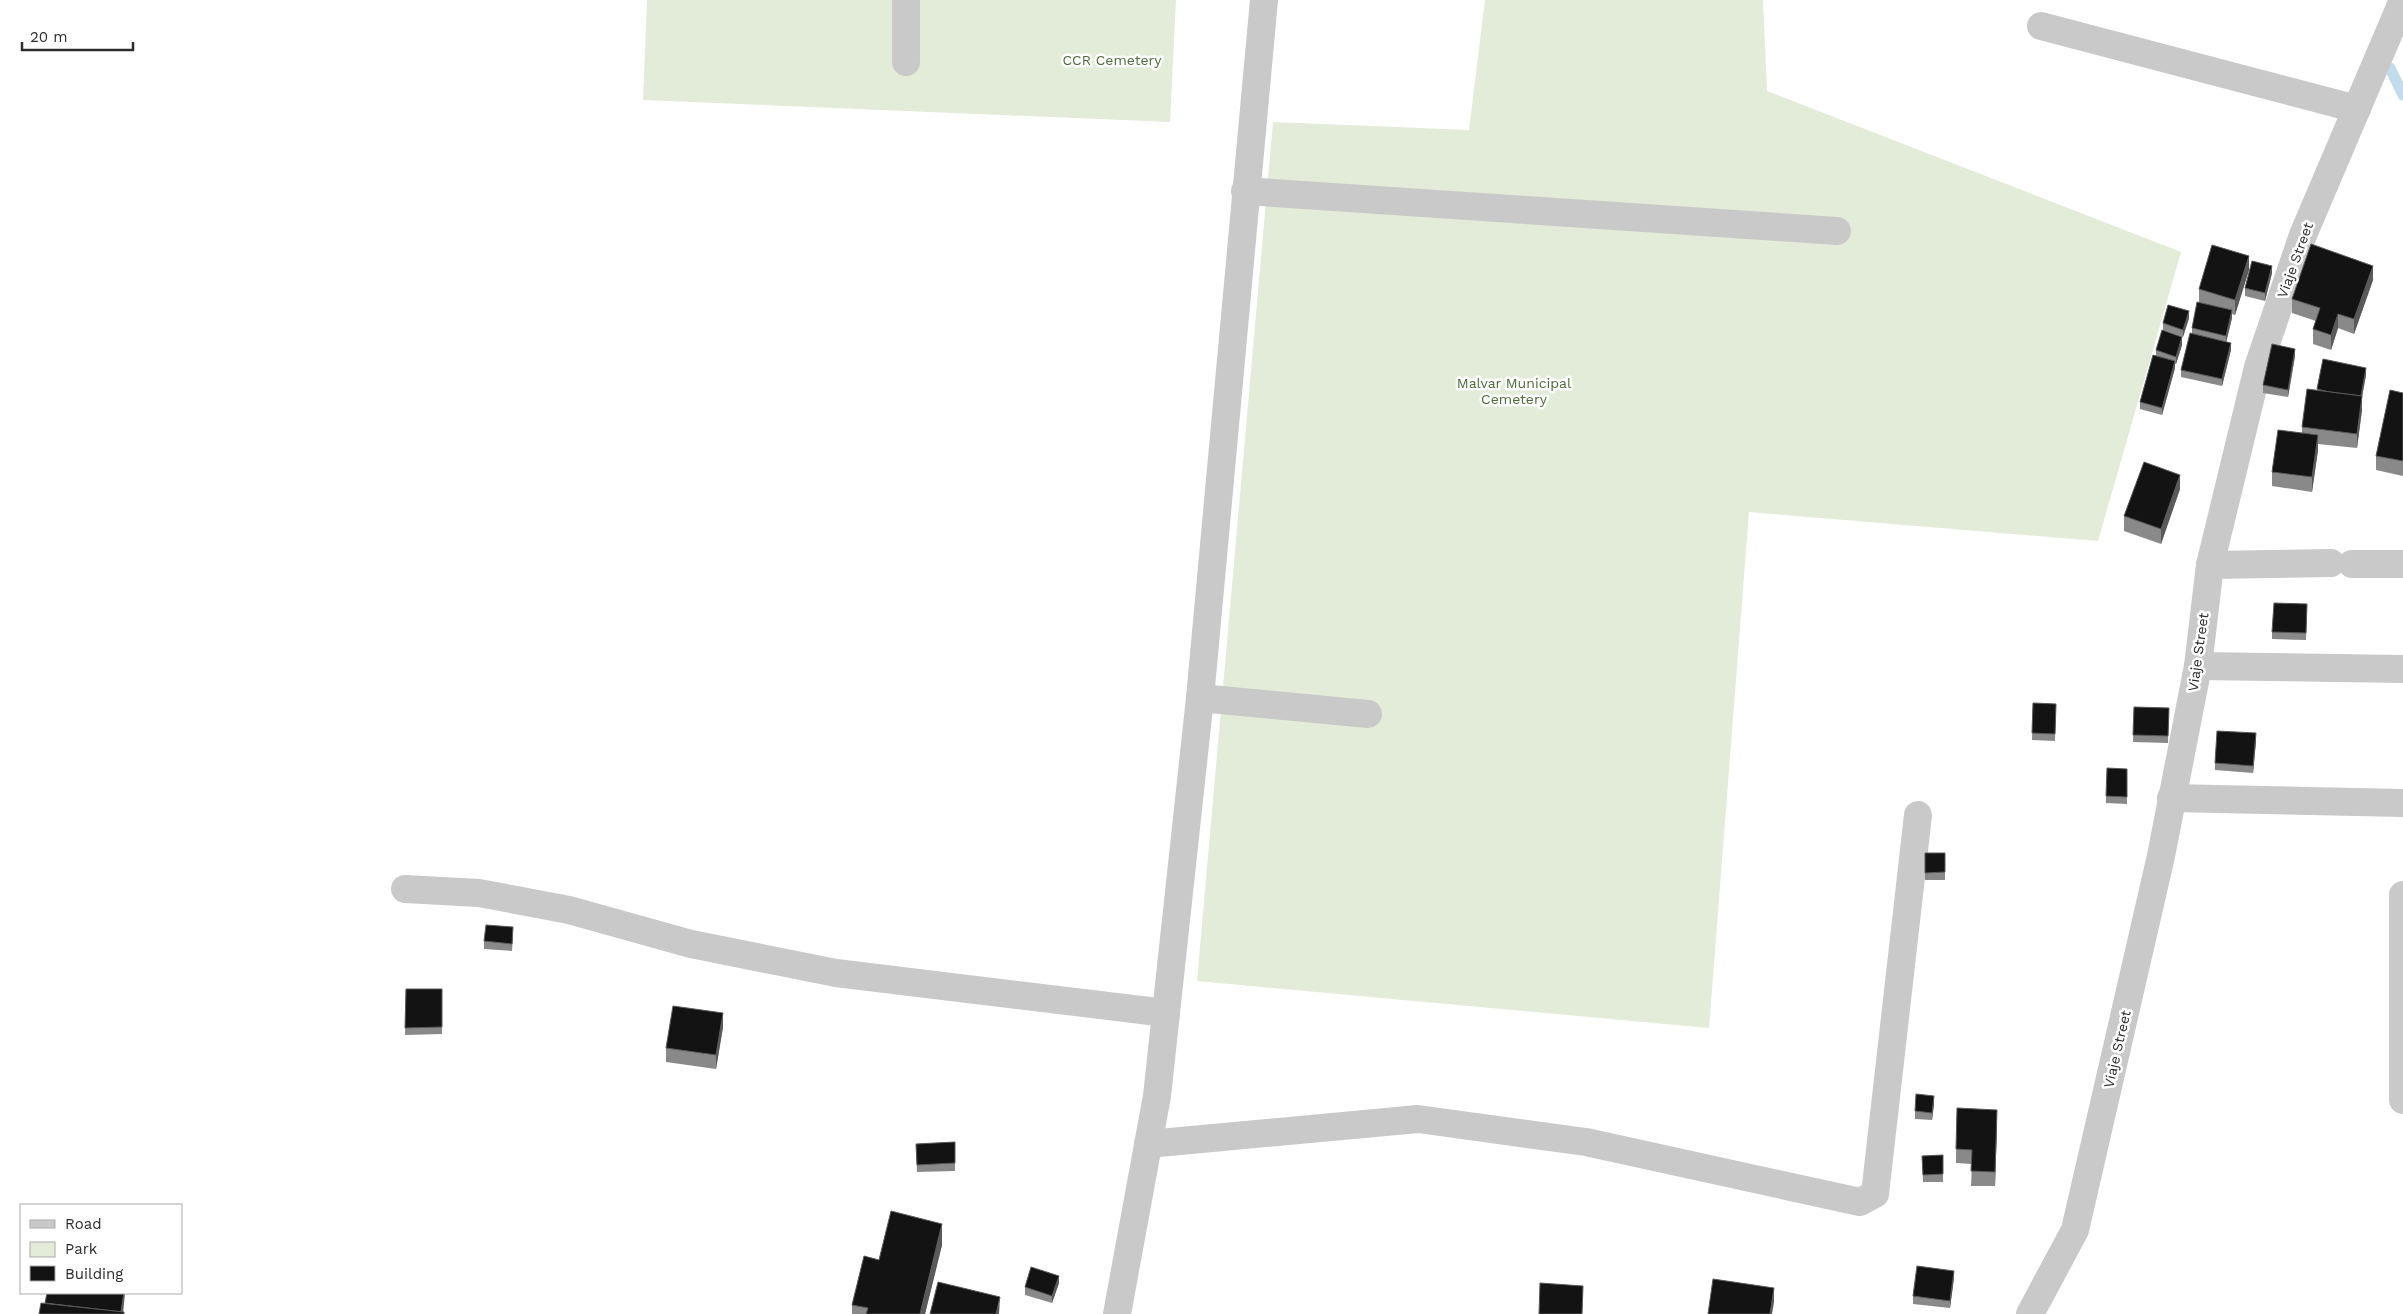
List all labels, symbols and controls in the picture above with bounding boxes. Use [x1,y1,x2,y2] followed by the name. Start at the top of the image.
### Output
[22,20,134,52] scale bar
[30,28,68,46] text: 20 m
[1062,52,1162,68] park label: CCR Cemetery
[2274,220,2316,300] street label: Viaje Street
[1457,375,1572,407] park label: Malvar Municipal Cemetery
[2185,611,2211,692] street label: Viaje Street
[2100,1008,2134,1090] street label: Viaje Street
[20,1204,182,1294] legend
[65,1215,102,1233] text: Road
[65,1240,98,1258] text: Park
[65,1265,123,1283] text: Building

